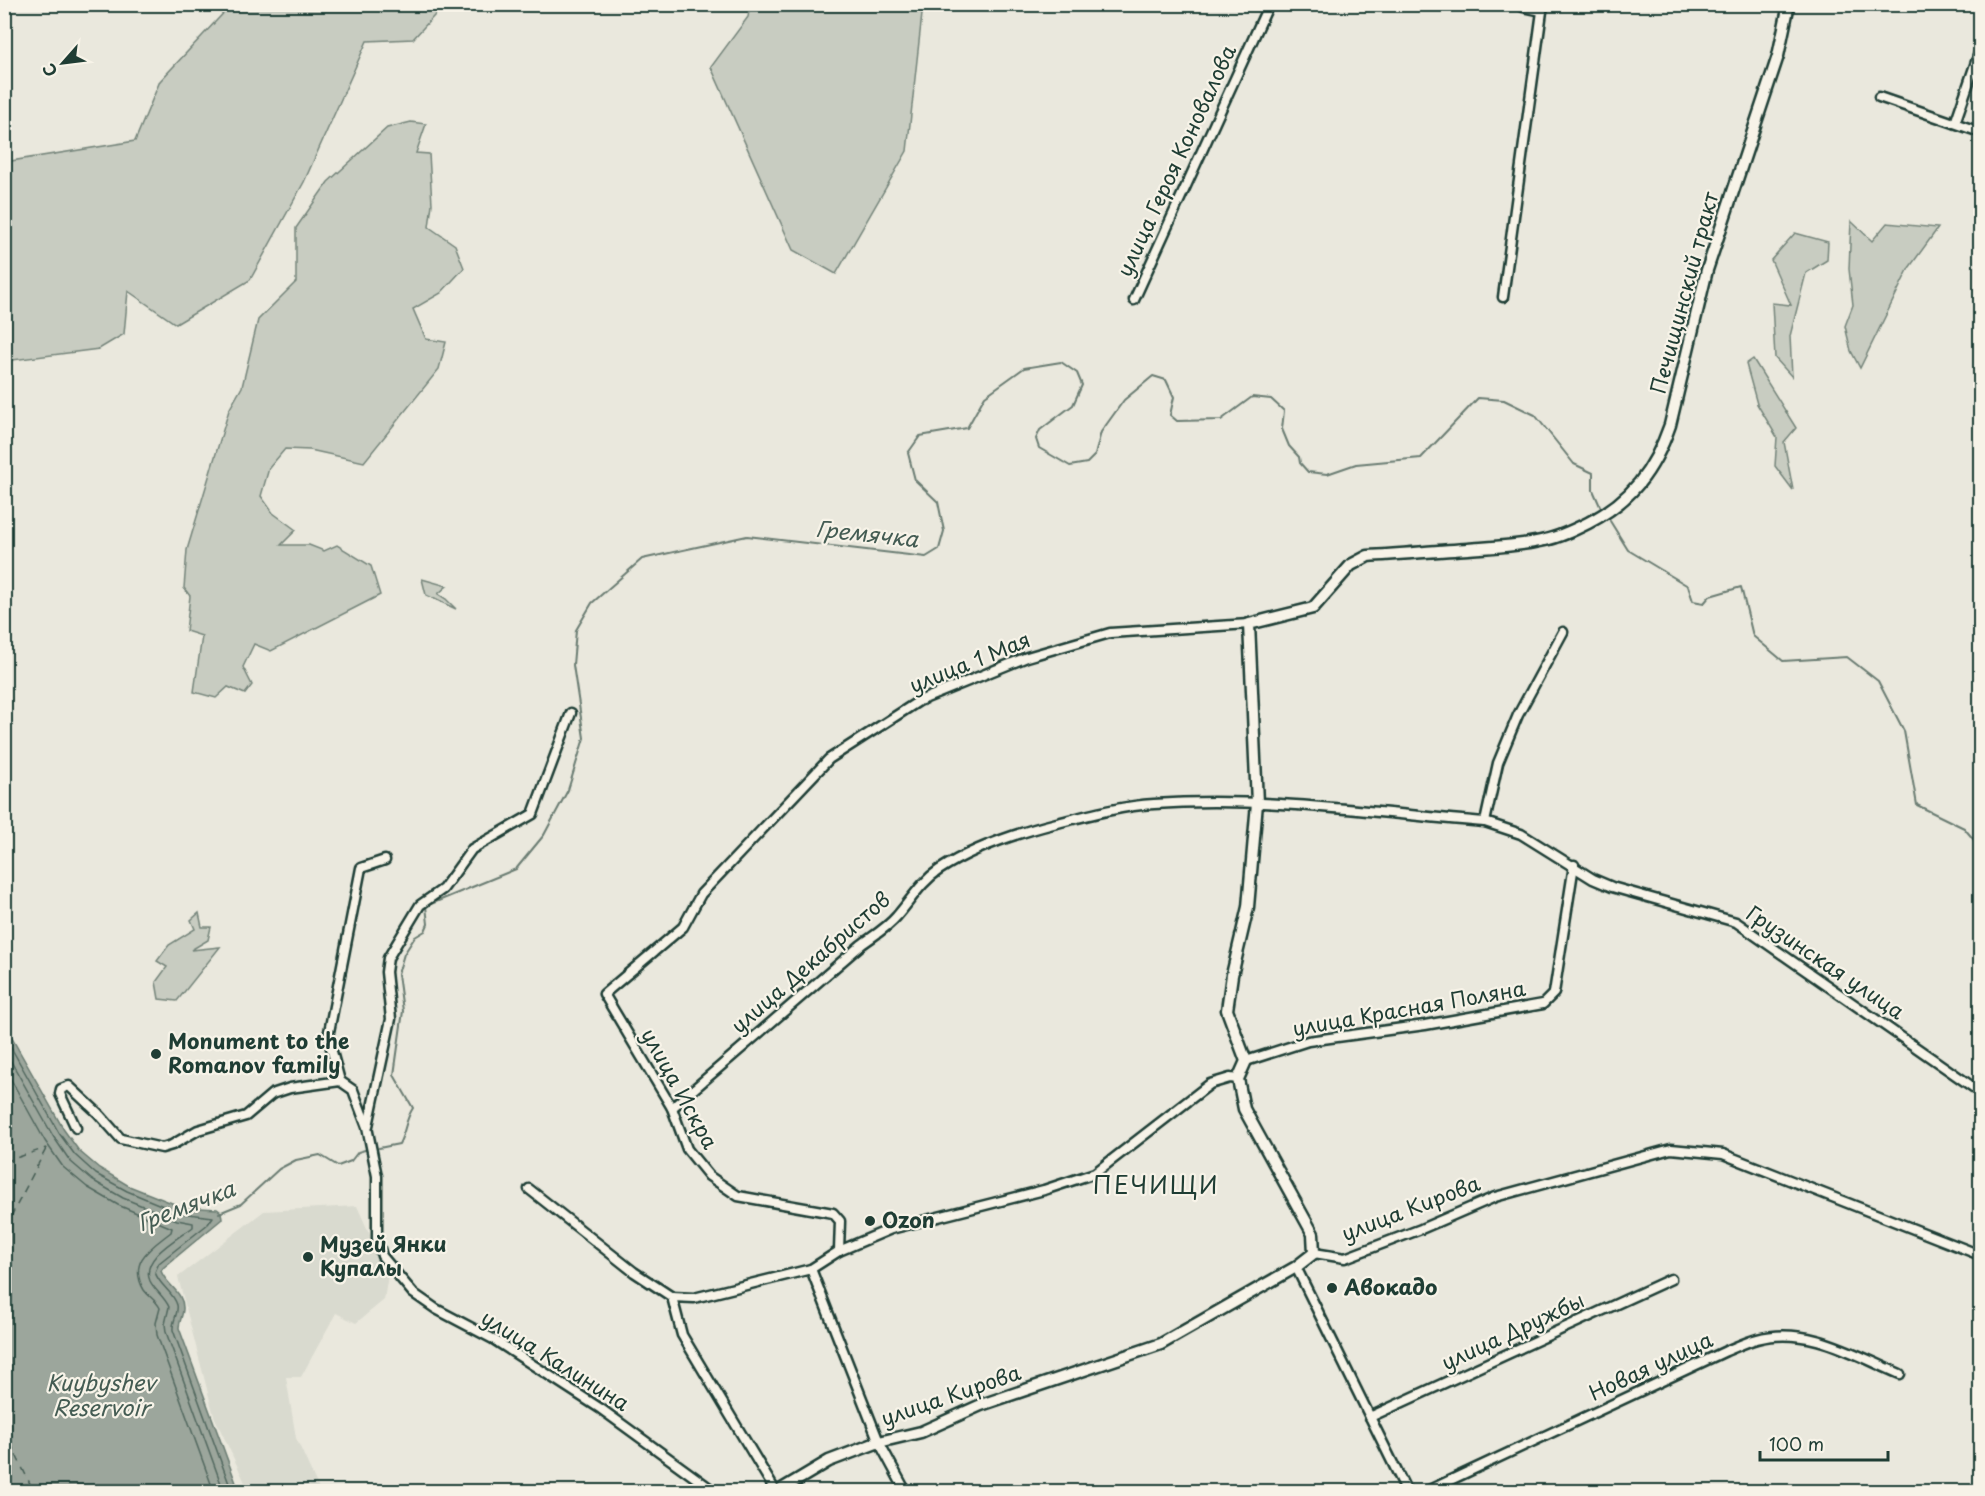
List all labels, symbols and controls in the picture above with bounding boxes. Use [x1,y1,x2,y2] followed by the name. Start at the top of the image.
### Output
[33,33,93,93] north arrow
[1107,39,1243,281] street label: улица Героя Коновалова
[35,60,62,81] text: С
[1641,187,1726,397] street label: Печищинский тракт
[814,511,921,554] water label: Гремячка
[904,622,1035,700] street label: улица 1 Мая
[723,883,897,1040] street label: улица Декабристов
[1741,896,1912,1027] street label: Грузинская улица
[1290,971,1528,1043] street label: улица Красная Поляна
[634,1022,727,1154] street label: улица Искра
[168,1024,349,1080] place label: Monument to the Romanov family
[149,1047,163,1061] marker: Monument to the Romanov family
[1093,1166,1219,1202] district label: ПЕЧИЩИ
[1336,1166,1484,1248] street label: улица Кирова
[132,1170,240,1238] water label: Гремячка
[882,1203,935,1235] place label: Ozon
[863,1214,877,1228] marker: Ozon
[320,1227,447,1283] place label: Музей Янки Купалы
[301,1250,315,1264] marker: Музей Янки Купалы
[1343,1270,1437,1302] place label: Авокадо
[1325,1281,1339,1295] marker: Авокадо
[1435,1283,1589,1377] street label: улица Дружбы
[476,1301,637,1418] street label: улица Калинина
[1583,1322,1718,1408] street label: Новая улица
[876,1355,1025,1433] street label: улица Кирова
[46,1365,158,1423] water label: Kuybyshev Reservoir
[1760,1424,1888,1462] scale bar
[1769,1430,1824,1457] text: 100 m

